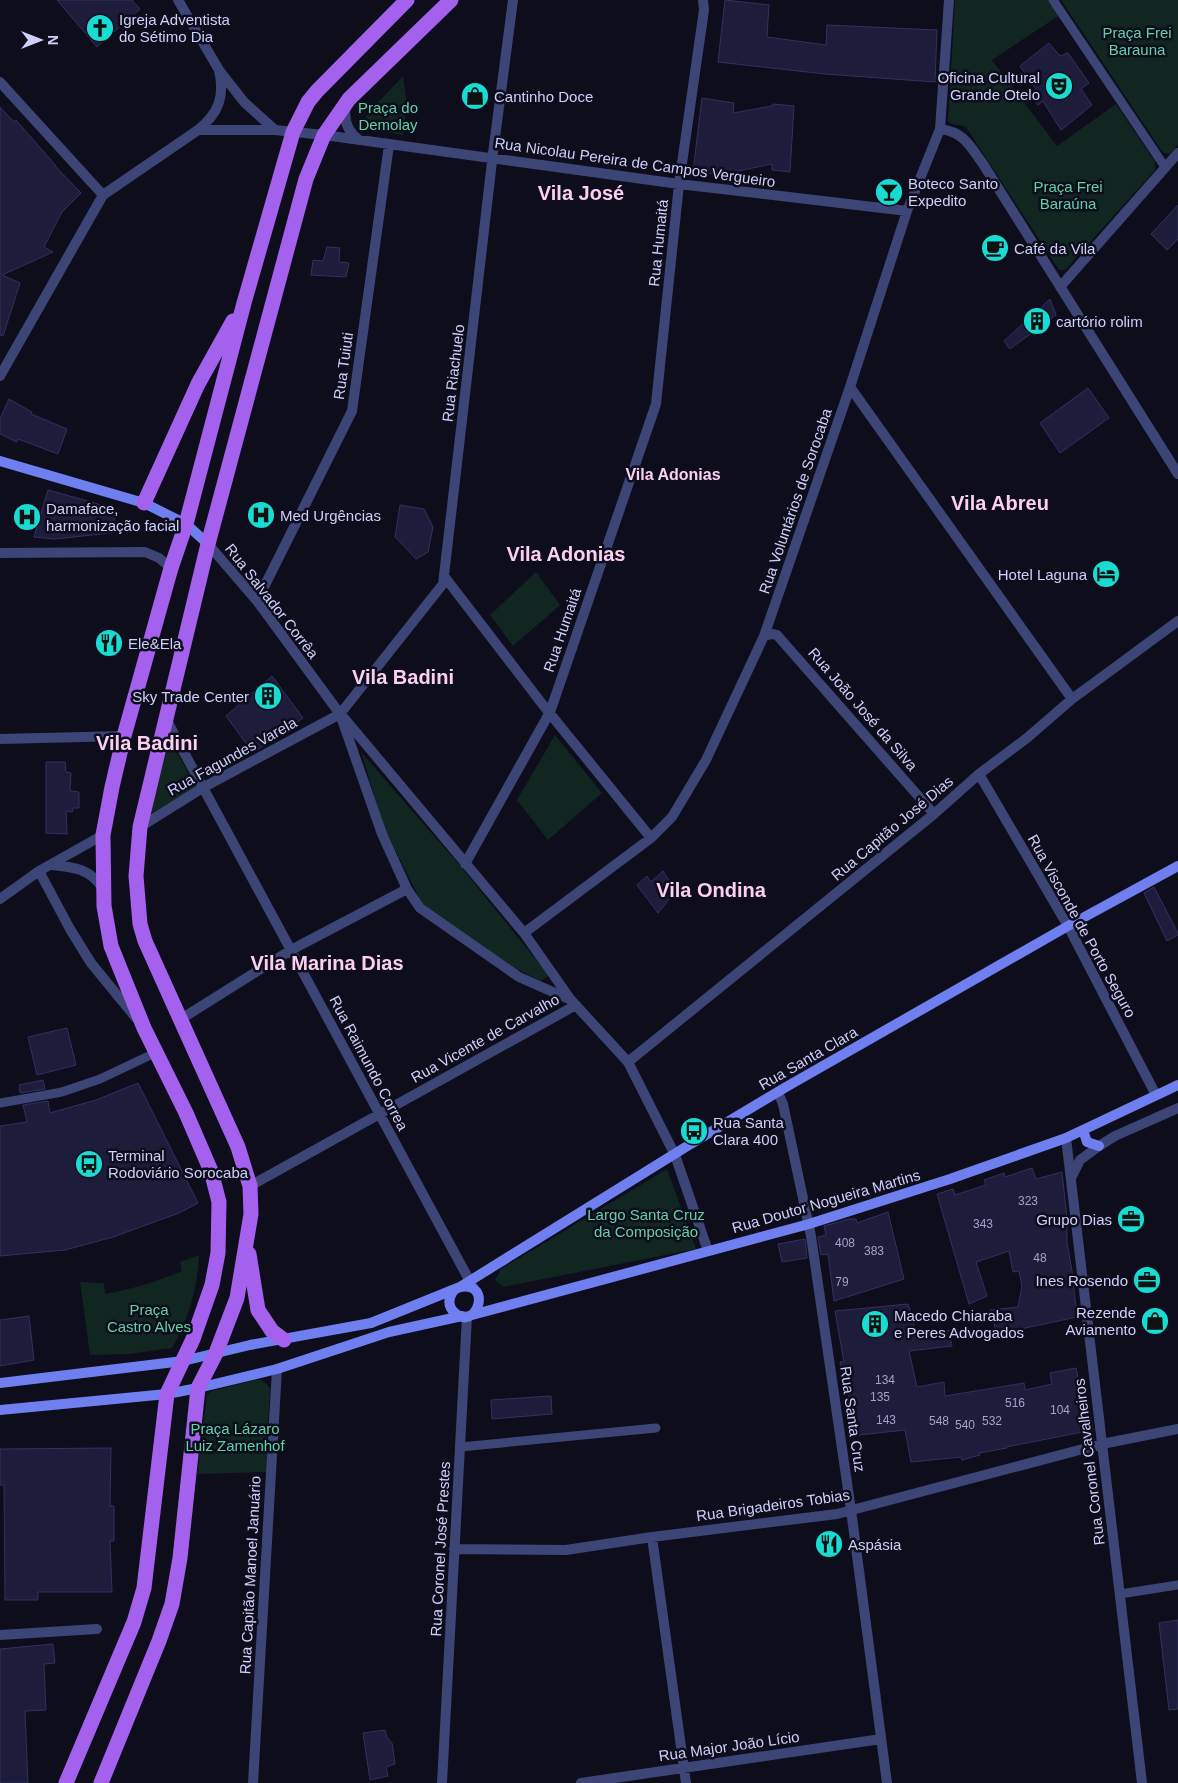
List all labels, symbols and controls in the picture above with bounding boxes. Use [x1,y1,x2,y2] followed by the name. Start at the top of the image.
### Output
[119,11,231,45] place label: Igreja Adventista do Sétimo Dia
[85,13,115,43] church icon: Igreja Adventista do Sétimo Dia
[15,15,65,65] north arrow
[1102,24,1172,58] park label: Praça Frei Barauna
[45,35,61,45] text: N
[937,69,1040,103] place label: Oficina Cultural Grande Otelo
[1044,71,1074,101] theatre icon: Oficina Cultural Grande Otelo
[460,81,490,111] shop icon: Cantinho Doce
[494,88,593,105] place label: Cantinho Doce
[358,99,418,133] park label: Praça do Demolay
[493,134,777,190] street label: Rua Nicolau Pereira de Campos Vergueiro
[908,175,998,209] place label: Boteco Santo Expedito
[874,177,904,207] bar icon: Boteco Santo Expedito
[1033,178,1103,212] park label: Praça Frei Baraúna
[538,182,624,204] district label: Vila José
[645,198,671,287] street label: Rua Humaitá
[980,233,1010,263] cafe icon: Café da Vila
[1014,240,1096,257] place label: Café da Vila
[1022,306,1052,336] building icon: cartório rolim
[1056,313,1143,330] place label: cartório rolim
[439,323,467,423] street label: Rua Riachuelo
[330,331,356,401] street label: Rua Tuiuti
[755,405,835,596] street label: Rua Voluntários de Sorocaba
[625,466,721,483] district label: Vila Adonias
[951,492,1049,514] district label: Vila Abreu
[46,500,179,534] place label: Damaface, harmonização facial
[246,500,276,530] hospital icon: Med Urgências
[12,502,42,532] hospital icon: Damaface, harmonização facial
[280,507,381,524] place label: Med Urgências
[222,540,322,662] street label: Rua Salvador Corrêa
[507,543,625,565] district label: Vila Adonias
[1091,559,1121,589] hotel icon: Hotel Laguna
[998,566,1088,583] place label: Hotel Laguna
[540,585,584,674] street label: Rua Humaitá
[94,628,124,658] restaurant icon: Ele&Ela
[128,635,182,652] place label: Ele&Ela
[805,644,922,775] street label: Rua João José da Silva
[352,666,454,688] district label: Vila Badini
[253,681,283,711] building icon: Sky Trade Center
[132,688,249,705] place label: Sky Trade Center
[165,713,300,799] street label: Rua Fagundes Varela
[96,732,198,754] district label: Vila Badini
[828,772,956,884] street label: Rua Capitão José Dias
[1025,832,1139,1020] street label: Rua Visconde de Porto Seguro
[656,879,767,901] district label: Vila Ondina
[250,952,404,974] district label: Vila Marina Dias
[408,990,562,1086] street label: Rua Vicente de Carvalho
[326,993,412,1134] street label: Rua Raimundo Correa
[756,1023,861,1093] street label: Rua Santa Clara
[713,1114,785,1148] place label: Rua Santa Clara 400
[679,1116,709,1146] bus stop icon: Rua Santa Clara 400
[108,1147,249,1181] place label: Terminal Rodoviário Sorocaba
[74,1149,104,1179] bus stop icon: Terminal Rodoviário Sorocaba
[730,1166,922,1236] street label: Rua Doutor Nogueira Martins
[1018,1194,1038,1208] house number: 323
[1116,1204,1146,1234] office icon: Grupo Dias
[587,1206,705,1240] park label: Largo Santa Cruz da Composição
[1036,1211,1112,1228] place label: Grupo Dias
[973,1217,993,1231] house number: 343
[835,1236,855,1250] house number: 408
[864,1244,884,1258] house number: 383
[1033,1251,1047,1265] house number: 48
[1132,1265,1162,1295] office icon: Ines Rosendo
[1035,1272,1128,1289] place label: Ines Rosendo
[835,1275,849,1289] house number: 79
[107,1301,191,1335] park label: Praça Castro Alves
[1065,1304,1136,1338] place label: Rezende Aviamento
[1140,1306,1170,1336] shop icon: Rezende Aviamento
[894,1307,1024,1341] place label: Macedo Chiaraba e Peres Advogados
[860,1309,890,1339] building icon: Macedo Chiaraba e Peres Advogados
[837,1365,869,1473] street label: Rua Santa Cruz
[875,1373,895,1387] house number: 134
[1070,1378,1108,1546] street label: Rua Coronel Cavalheiros
[870,1390,890,1404] house number: 135
[1005,1396,1025,1410] house number: 516
[1050,1403,1070,1417] house number: 104
[876,1413,896,1427] house number: 143
[929,1414,949,1428] house number: 548
[982,1414,1002,1428] house number: 532
[955,1418,975,1432] house number: 540
[185,1420,285,1454] park label: Praça Lázaro Luiz Zamenhof
[427,1461,453,1637] street label: Rua Coronel José Prestes
[236,1475,264,1675] street label: Rua Capitão Manoel Januário
[695,1486,851,1524] street label: Rua Brigadeiros Tobias
[814,1529,844,1559] restaurant icon: Aspásia
[848,1536,902,1553] place label: Aspásia
[658,1728,800,1764] street label: Rua Major João Lício

